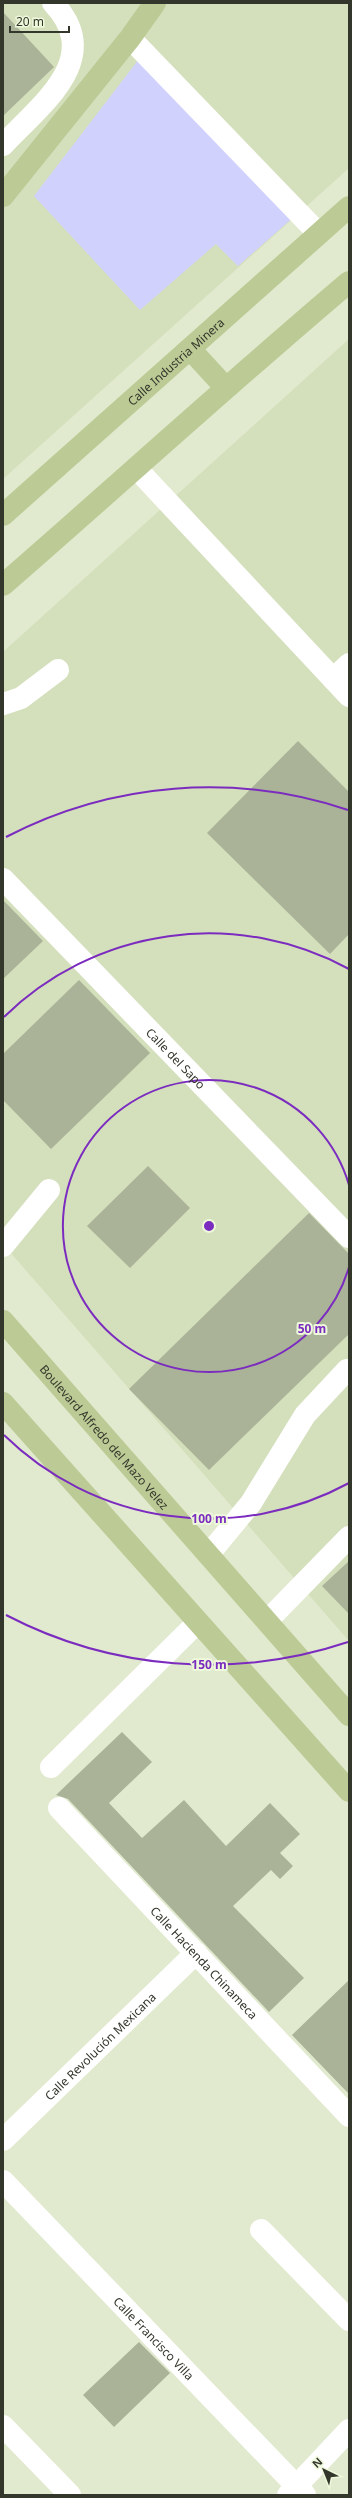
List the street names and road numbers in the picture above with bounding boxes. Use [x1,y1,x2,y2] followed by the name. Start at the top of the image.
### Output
[123,314,228,409] street label: Calle Industria Minera
[143,1024,210,1092] street label: Calle del Sapo
[36,1361,173,1513] street label: Boulevard Alfredo del Mazo Velez
[147,1902,262,2022] street label: Calle Hacienda Chinameca
[41,1988,159,2104] street label: Calle Revolución Mexicana
[110,2293,198,2384] street label: Calle Francisco Villa

